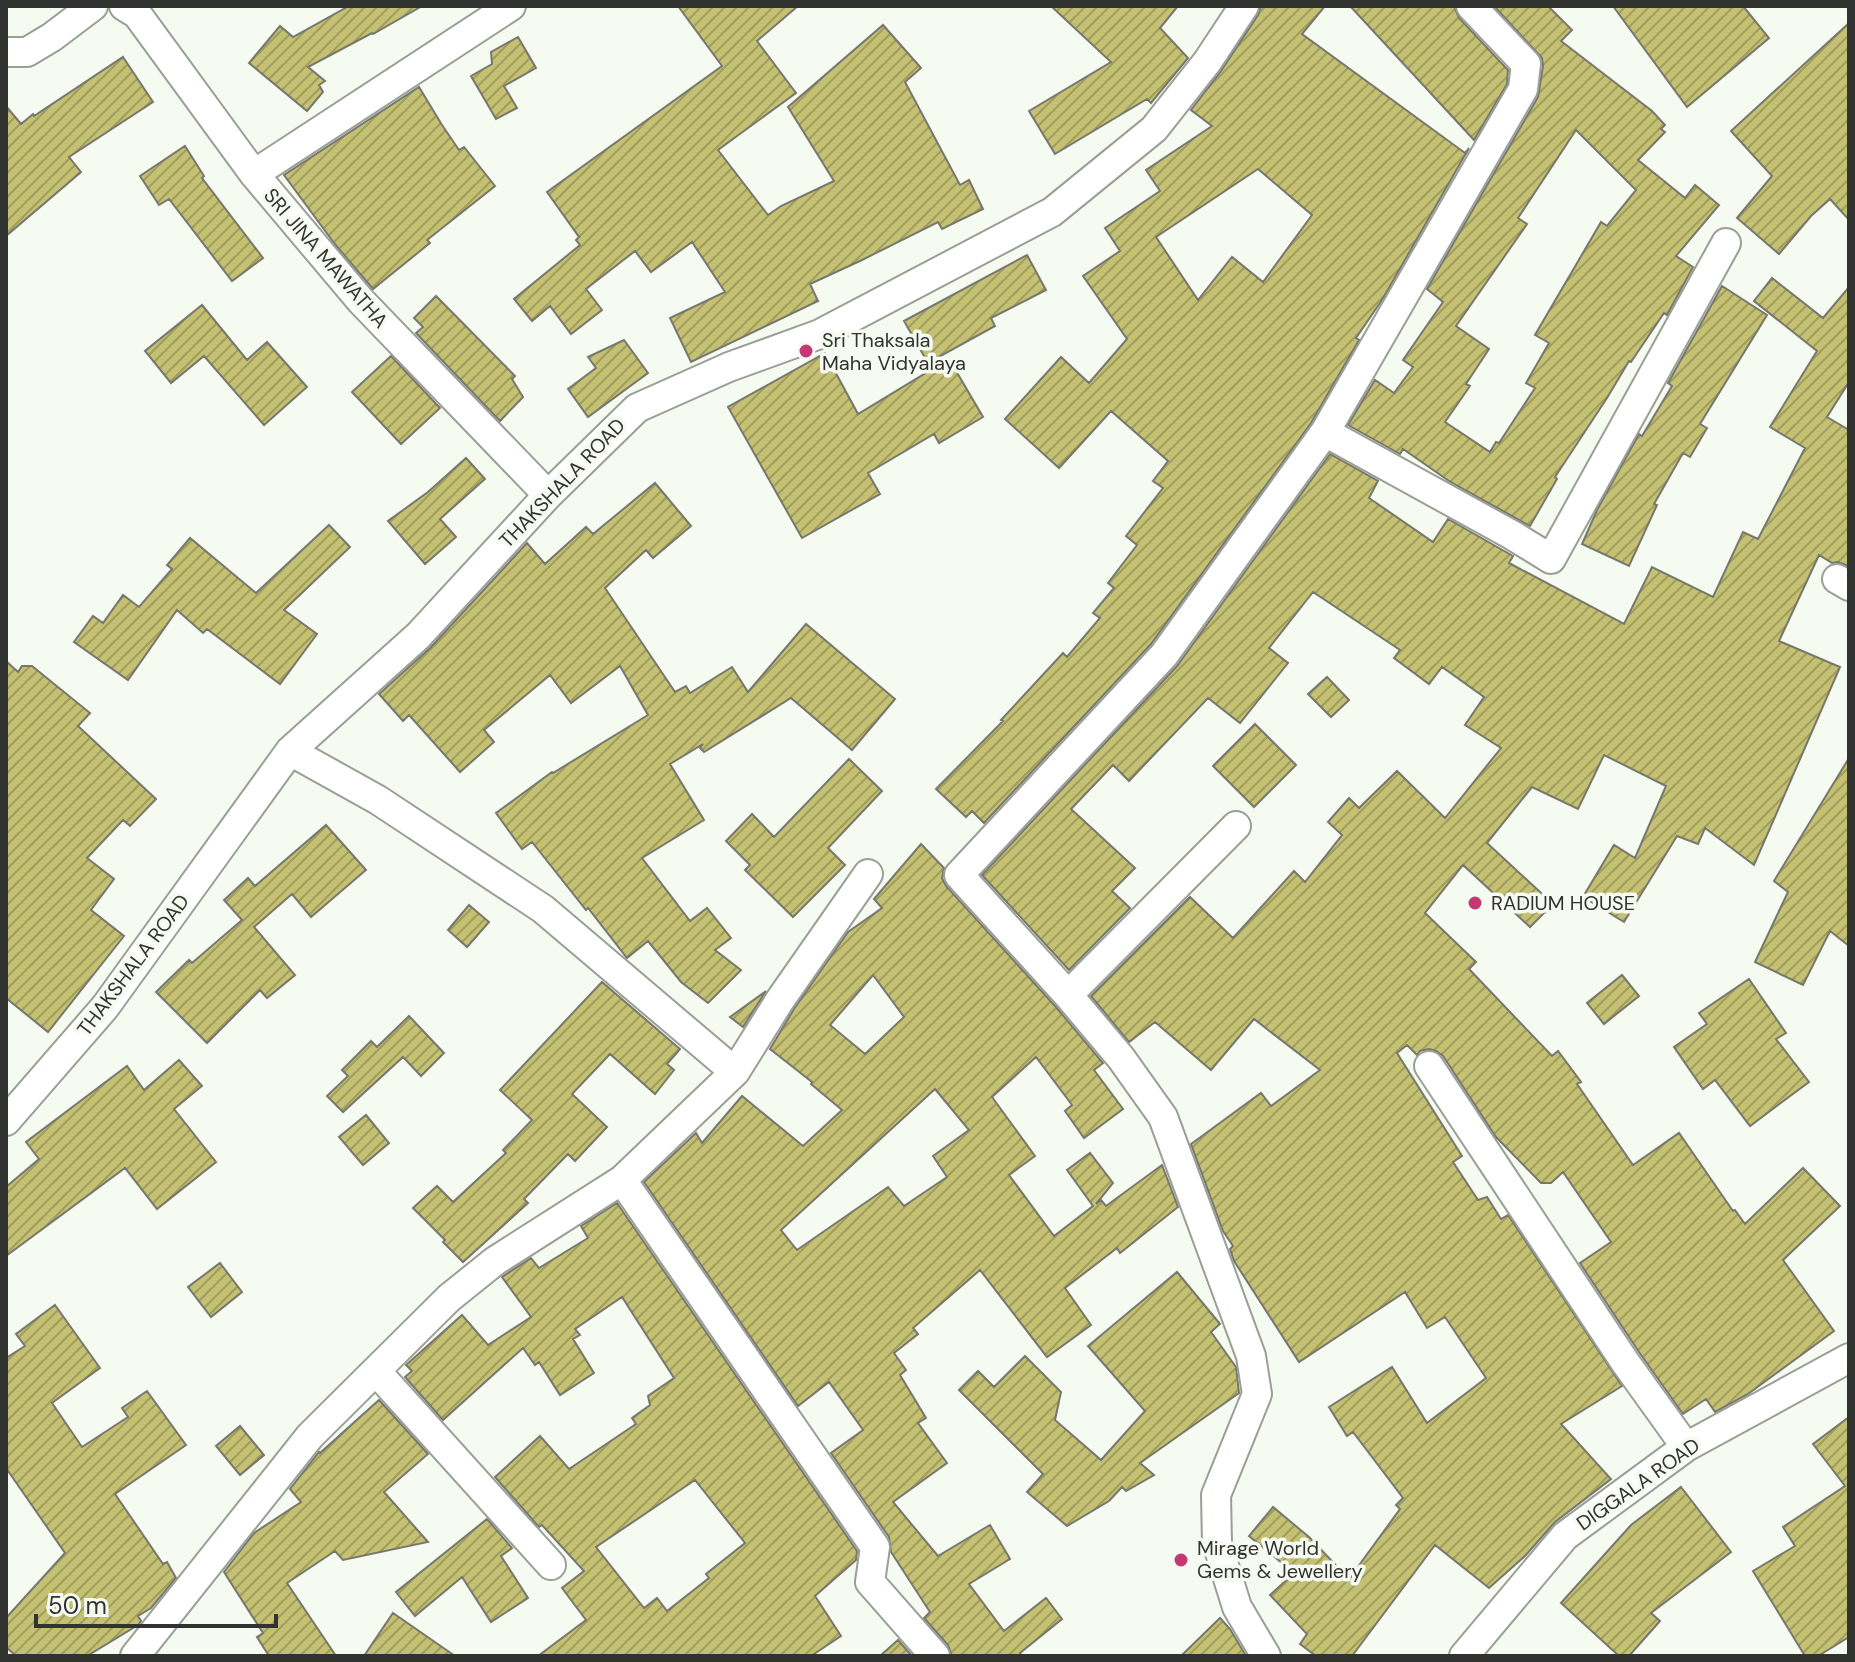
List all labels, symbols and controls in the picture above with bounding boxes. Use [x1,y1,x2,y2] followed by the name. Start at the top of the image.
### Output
[258,183,394,333] street label: SRI JINA MAWATHA
[822,327,966,376] place label: Sri Thaksala Maha Vidyalaya
[797,342,815,360] marker: Sri Thaksala Maha Vidyalaya
[493,413,631,553] street label: THAKSHALA ROAD
[71,889,195,1041] street label: THAKSHALA ROAD
[1491,890,1635,916] place label: RADIUM HOUSE
[1466,894,1484,912] marker: RADIUM HOUSE
[1571,1432,1705,1536] street label: DIGGALA ROAD
[1197,1535,1363,1584] place label: Mirage World Gems & Jewellery
[1172,1551,1190,1569] marker: Mirage World Gems & Jewellery
[36,1578,276,1628] scale bar
[48,1590,107,1621] text: 50 m

